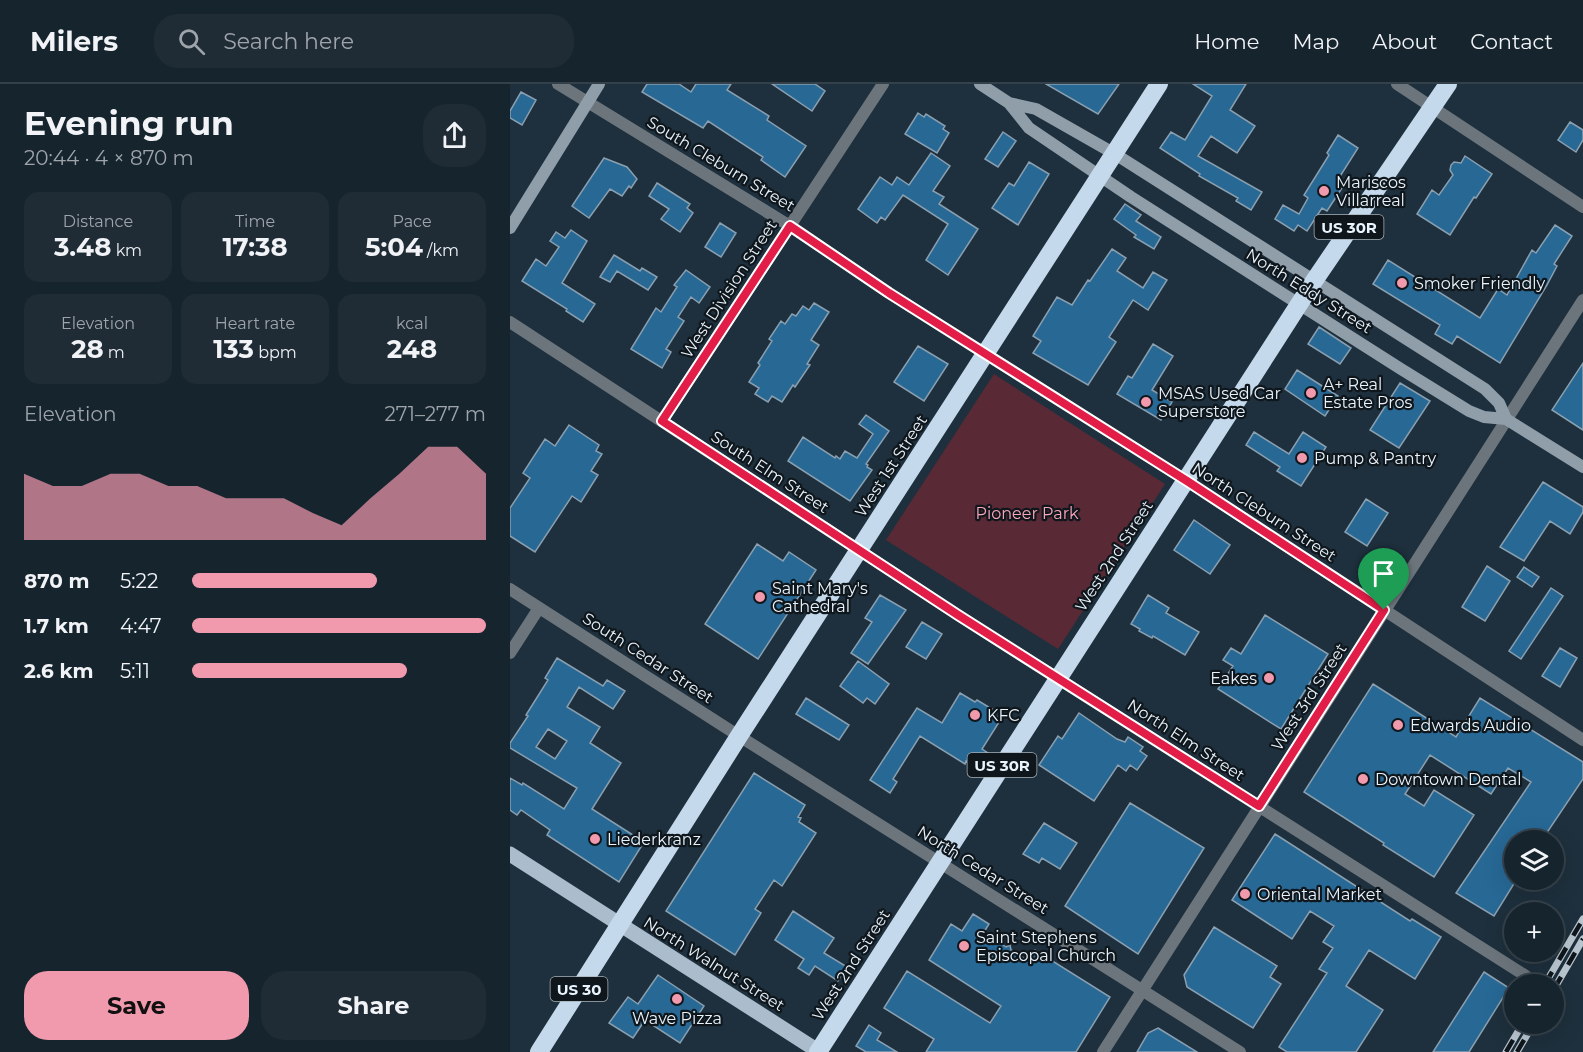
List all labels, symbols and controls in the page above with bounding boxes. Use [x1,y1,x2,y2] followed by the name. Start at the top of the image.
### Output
[154,14,574,68] search box
[30,24,118,58] text: Milers
[175,25,208,58] icon: search
[223,28,354,55] text: Search here
[1194,29,1259,54] text: Home
[1292,29,1339,54] text: Map
[1372,29,1437,54] text: About
[1470,29,1553,54] text: Contact
[24,103,234,143] text: Evening run
[423,104,486,167] button: share
[644,112,799,216] street label: South Cleburn Street
[24,146,194,170] text: 20:44 · 4 × 870 m
[1336,173,1406,210] place label: Mariscos Villarreal
[1317,184,1331,198] marker: Mariscos Villarreal
[63,212,133,231] text: Distance
[235,212,275,231] text: Time
[392,212,432,231] text: Pace
[1314,215,1384,239] road number: US 30R
[677,216,781,362] street label: West Division Street
[54,231,111,263] text: 3.48
[222,231,288,263] text: 17:38
[365,231,423,263] text: 5:04
[111,241,142,260] text: km
[423,241,459,260] text: /km
[1243,245,1376,338] street label: North Eddy Street
[1414,274,1545,293] place label: Smoker Friendly
[1395,276,1409,290] marker: Smoker Friendly
[61,314,135,333] text: Elevation
[215,314,295,333] text: Heart rate
[396,314,428,333] text: kcal
[71,333,104,365] text: 28
[213,333,254,365] text: 133
[387,333,437,365] text: 248
[104,343,125,362] text: m
[254,343,297,362] text: bpm
[1323,375,1412,412] place label: A+ Real Estate Pros
[1158,384,1281,421] place label: MSAS Used Car Superstore
[1304,386,1318,400] marker: A+ Real Estate Pros
[1139,395,1153,409] marker: MSAS Used Car Superstore
[24,402,116,426] text: Elevation
[384,402,486,426] text: 271–277 m
[851,411,931,521] street label: West 1st Street
[708,427,833,517] street label: South Elm Street
[1314,449,1436,468] place label: Pump & Pantry
[1295,451,1309,465] marker: Pump & Pantry
[1188,458,1340,566] street label: North Cleburn Street
[1071,497,1157,615] street label: West 2nd Street
[975,504,1079,523] park label: Pioneer Park
[1358,548,1409,610] pin
[1367,557,1400,590] icon: arrive
[24,569,89,593] text: 870 m
[120,569,158,593] text: 5:22
[772,579,868,616] place label: Saint Mary's Cathedral
[753,590,767,604] marker: Saint Mary's Cathedral
[579,609,717,708] street label: South Cedar Street
[24,614,89,638] text: 1.7 km
[120,614,162,638] text: 4:47
[1267,640,1351,754] street label: West 3rd Street
[24,659,93,683] text: 2.6 km
[120,659,150,683] text: 5:11
[1210,669,1257,688] place label: Eakes
[1262,671,1276,685] marker: Eakes
[1124,695,1249,785] street label: North Elm Street
[987,706,1020,725] place label: KFC
[968,708,982,722] marker: KFC
[1410,716,1531,735] place label: Edwards Audio
[1391,718,1405,732] marker: Edwards Audio
[968,753,1036,777] road number: US 30R
[1375,770,1522,789] place label: Downtown Dental
[1356,772,1370,786] marker: Downtown Dental
[914,822,1053,918] street label: North Cedar Street
[607,830,701,849] place label: Liederkranz
[1504,830,1564,1034] map controls
[1504,830,1564,890] button: layers
[588,832,602,846] marker: Liederkranz
[1257,885,1383,904] place label: Oriental Market
[1238,887,1252,901] marker: Oriental Market
[1504,902,1564,962] button: +
[808,906,894,1024] street label: West 2nd Street
[640,913,788,1015] street label: North Walnut Street
[976,928,1116,965] place label: Saint Stephens Episcopal Church
[957,939,971,953] marker: Saint Stephens Episcopal Church
[24,971,249,1040] button: Save
[261,971,486,1040] button: Share
[1504,974,1564,1034] button: −
[550,977,608,1001] road number: US 30
[670,992,684,1006] marker: Wave Pizza
[632,1009,722,1028] place label: Wave Pizza

